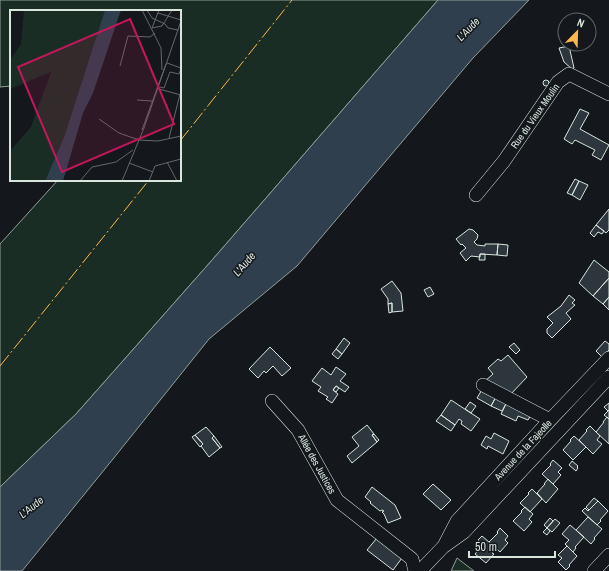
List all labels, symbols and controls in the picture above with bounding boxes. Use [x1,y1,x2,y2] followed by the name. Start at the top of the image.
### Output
[10,10,181,181] inset map
[557,12,597,52] north arrow
[453,14,483,44] water label: L'Aude
[575,15,587,31] text: N
[508,81,562,151] street label: Rue du Vieux Moulin
[230,249,258,279] water label: L'Aude
[491,417,555,484] street label: Avenue de la Fajeolle
[295,431,339,496] street label: Allée des Justices
[16,493,46,521] water label: L'Aude
[469,533,555,559] scale bar
[475,539,497,555] text: 50 m

